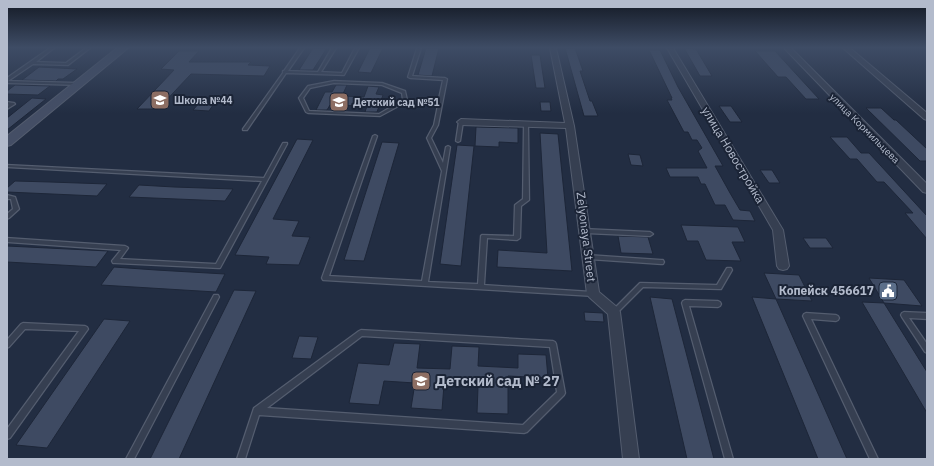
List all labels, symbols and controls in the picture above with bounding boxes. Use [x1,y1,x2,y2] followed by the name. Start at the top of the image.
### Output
[149,89,171,111] school or university icon: Школа №44
[328,91,350,113] school or university icon: Детский сад №51
[827,91,903,167] street label: улица Кормильцева
[174,94,232,107] place label: Школа №44
[353,96,440,109] place label: Детский сад №51
[699,104,769,206] street label: улица Новостройка
[574,191,599,283] street label: Zelyonaya Street
[877,280,899,302] public building icon: Копейск 456617
[779,283,874,298] place label: Копейск 456617
[410,370,432,392] school or university icon: Детский сад № 27
[435,372,560,390] place label: Детский сад № 27

